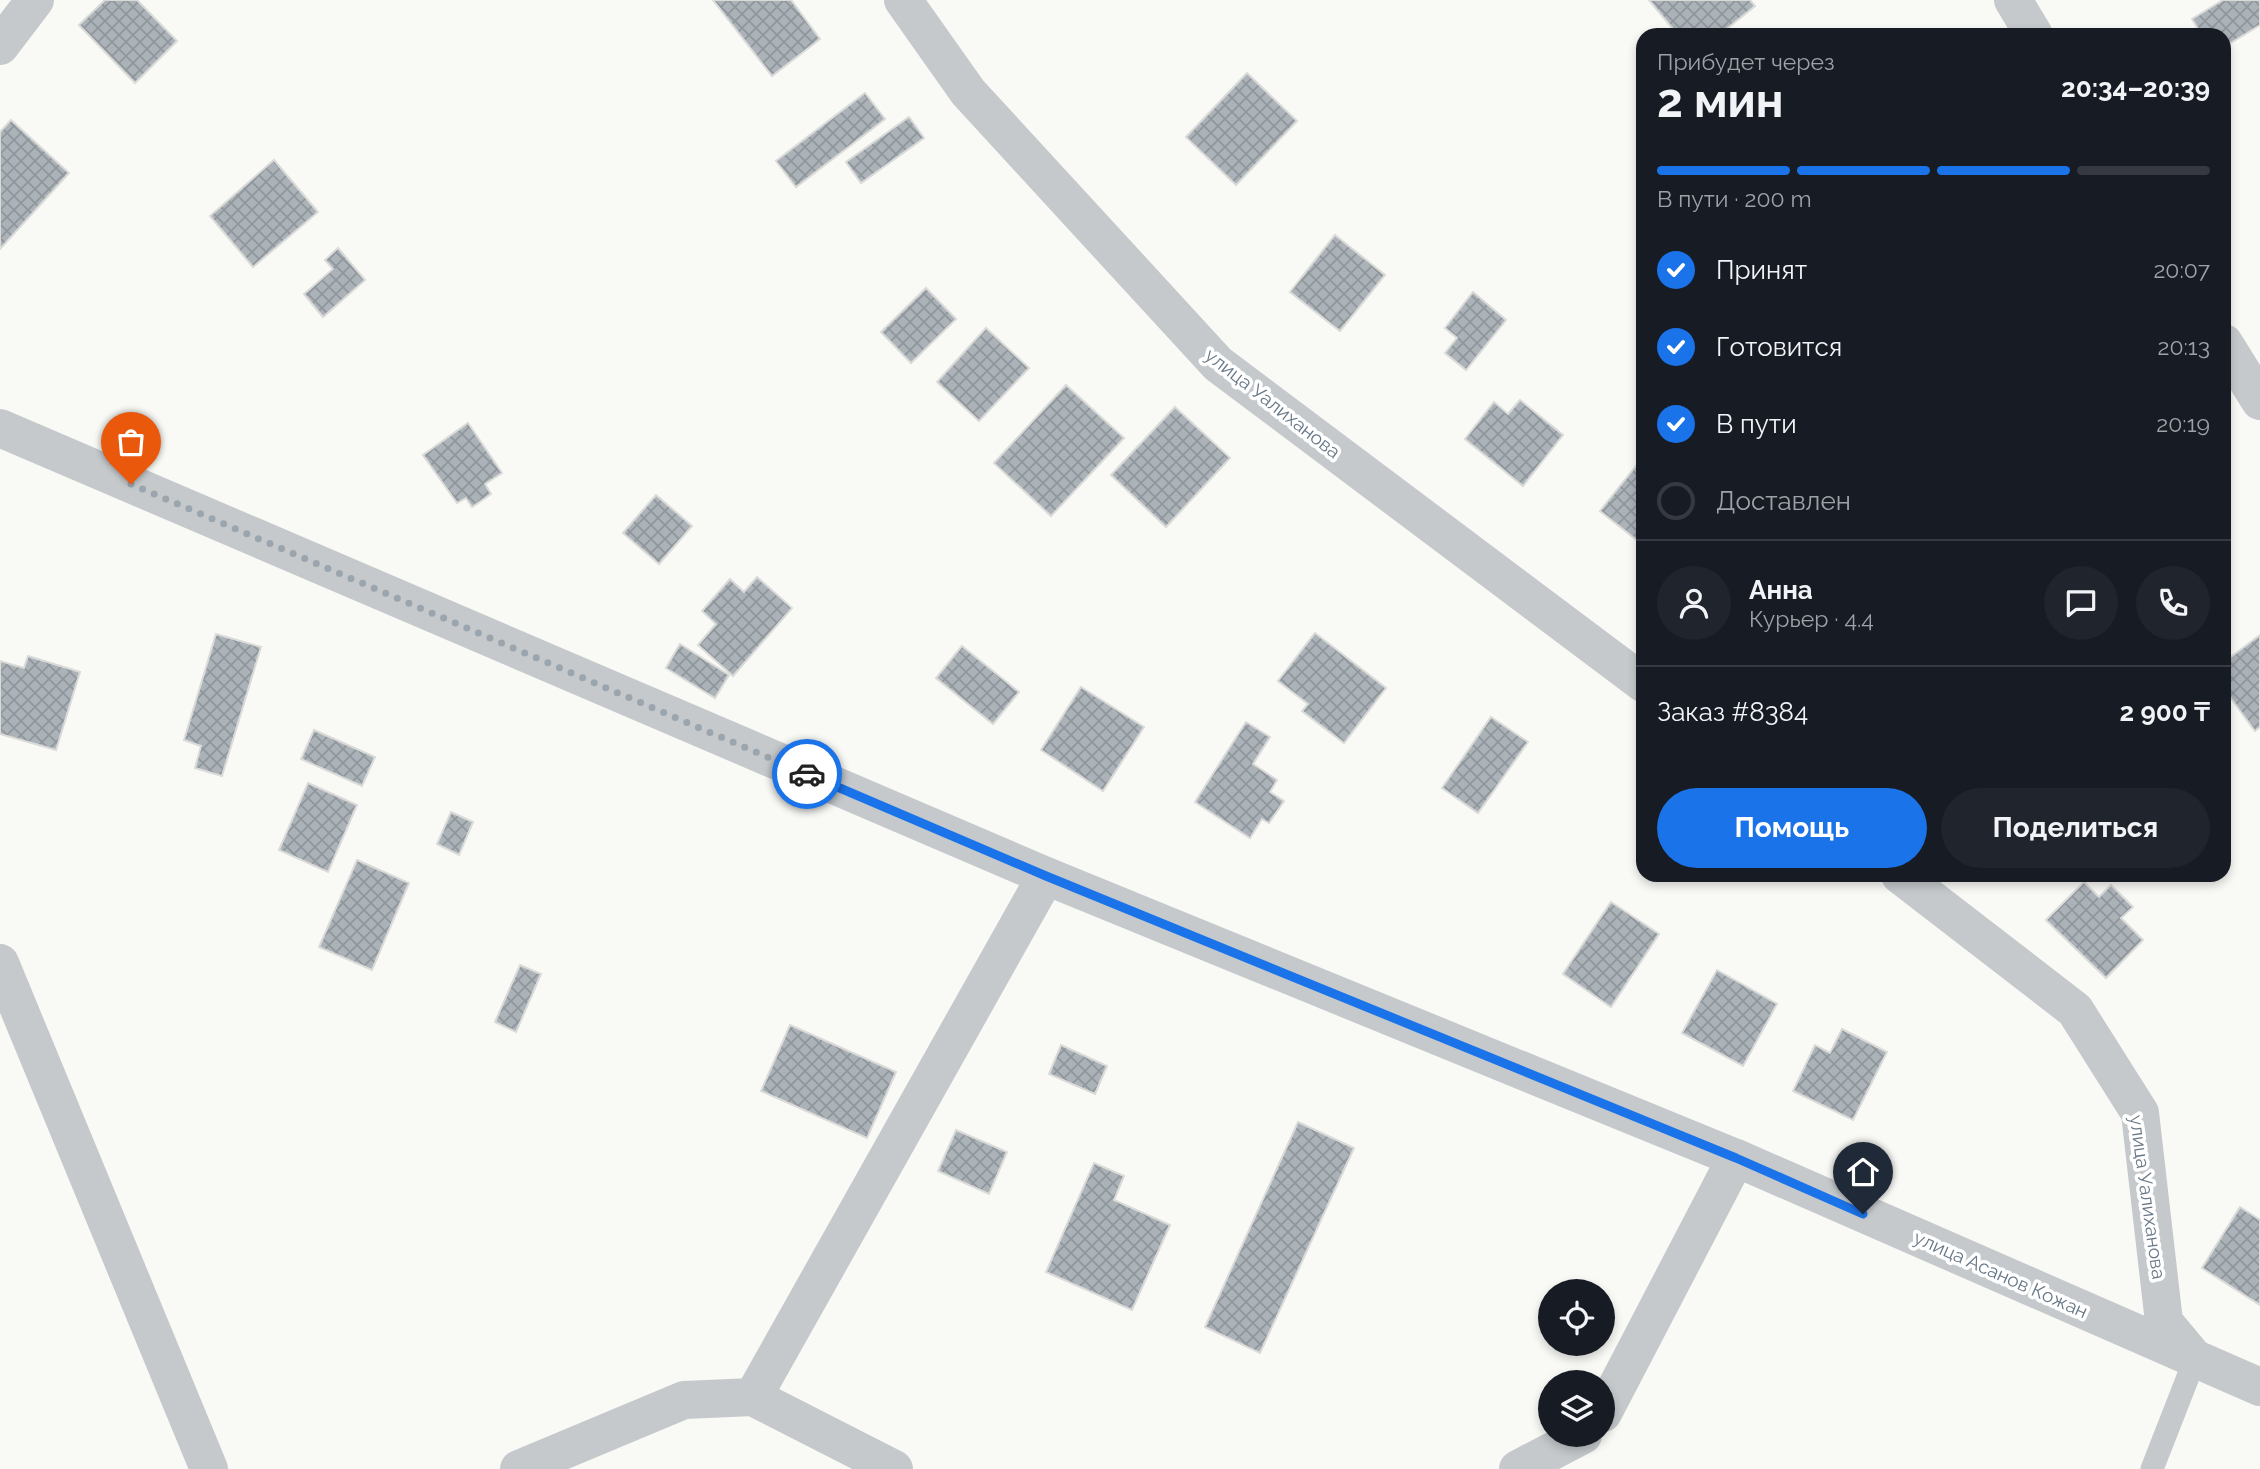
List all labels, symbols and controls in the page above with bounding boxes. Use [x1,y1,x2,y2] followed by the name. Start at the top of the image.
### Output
[1657,48,1835,75] text: Прибудет через
[2061,73,2210,103] text: 20:34–20:39
[1657,74,1784,128] text: 2 мин
[1657,185,1812,212] text: В пути · 200 m
[1657,251,1695,289] icon: check
[1716,255,1807,285] text: Принят
[2153,256,2210,283] text: 20:07
[1657,328,1695,366] icon: check
[1716,332,1842,362] text: Готовится
[2157,333,2210,360] text: 20:13
[1201,343,1345,463] street label: улица Уалиханова
[1657,405,1695,443] icon: check
[1716,409,1797,439] text: В пути
[2156,410,2210,437] text: 20:19
[101,412,161,484] pin
[112,423,150,461] icon: bag
[1716,486,1851,516] text: Доставлен
[1657,566,1731,640] button: person
[2044,566,2118,640] button: chat
[2136,566,2210,640] button: phone
[1749,575,1813,605] text: Анна
[1749,605,1874,632] text: Курьер · 4.4
[1657,697,1808,727] text: Заказ #8384
[2120,697,2210,727] text: 2 900 ₸
[772,739,842,809] courier
[788,755,826,793] icon: car
[1657,788,1927,868] button: Помощь
[1941,788,2210,868] button: Поделиться
[2126,1114,2170,1280] street label: улица Уалиханова
[1833,1142,1893,1214] pin
[1844,1153,1882,1191] icon: home
[1911,1226,2091,1322] street label: улица Асанов Кожан
[1538,1279,1615,1447] map controls
[1538,1279,1615,1356] button: locate
[1538,1370,1615,1447] button: layers

